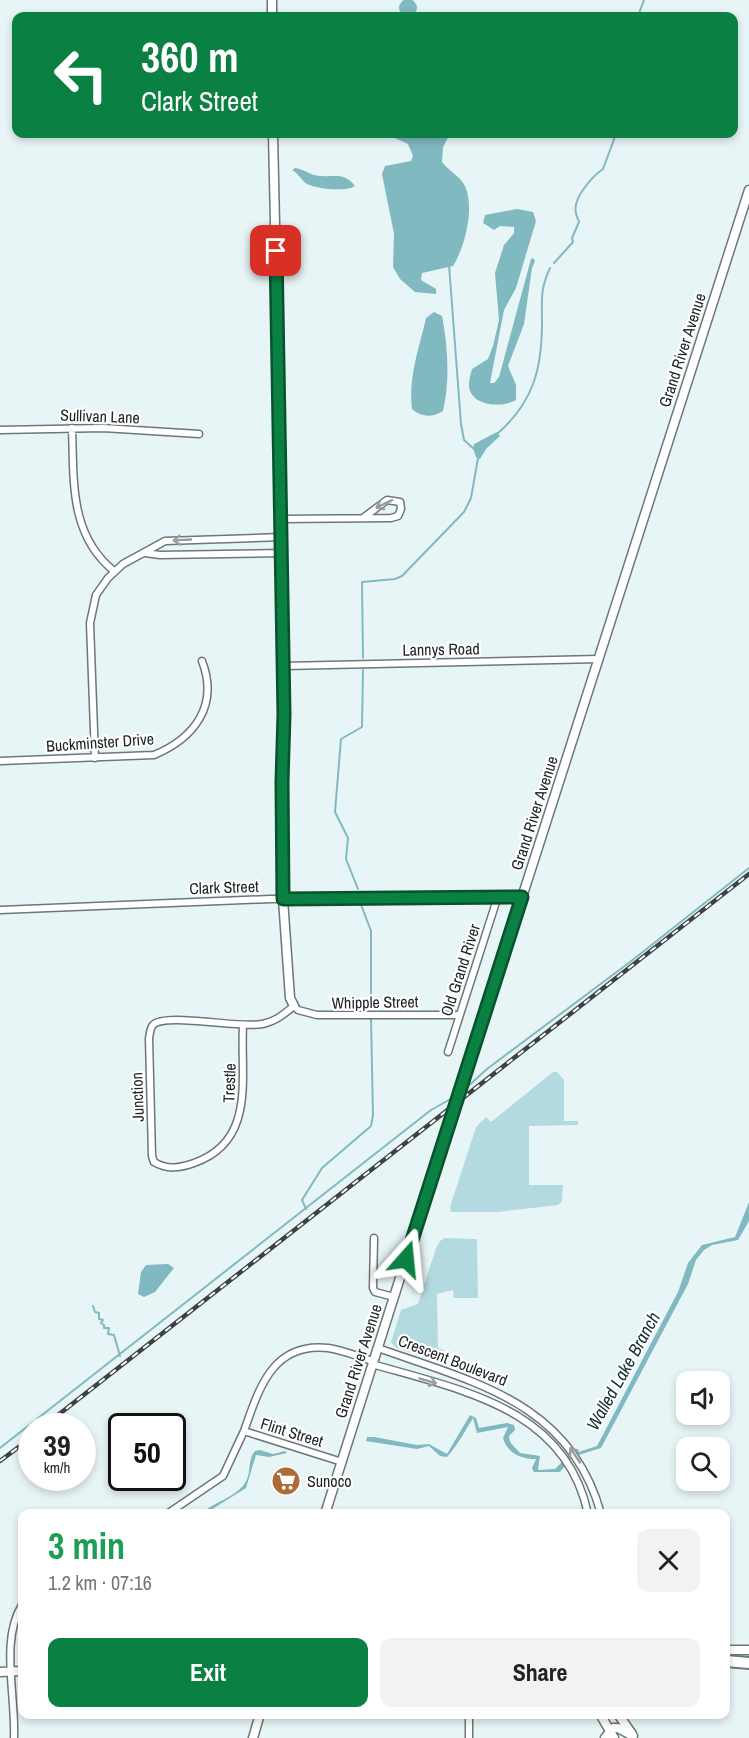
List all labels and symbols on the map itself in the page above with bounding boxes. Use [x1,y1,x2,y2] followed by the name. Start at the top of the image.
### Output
[250,225,301,276] pin
[653,290,711,410] street label: Grand River Avenue
[60,404,140,428] street label: Sullivan Lane
[375,499,393,510] one-way arrow
[172,535,192,546] one-way arrow
[402,637,480,661] street label: Lannys Road
[45,727,155,757] street label: Buckminster Drive
[505,753,563,873] street label: Grand River Avenue
[189,875,259,899] street label: Clark Street
[435,921,485,1019] street label: Old Grand River
[331,990,419,1014] street label: Whipple Street
[217,1063,241,1103] street label: Trestle
[125,1072,149,1122] street label: Junction
[374,1227,438,1291] position arrow
[329,1301,387,1421] street label: Grand River Avenue
[580,1307,666,1435] water label: Walled Lake Branch
[395,1329,511,1391] street label: Crescent Boulevard
[418,1376,437,1387] one-way arrow
[258,1412,326,1452] street label: Flint Street
[108,1413,186,1491] speed limit sign: 50
[568,1447,580,1464] one-way arrow
[270,1465,302,1497] supermarket icon: Sunoco
[307,1470,352,1492] place label: Sunoco

